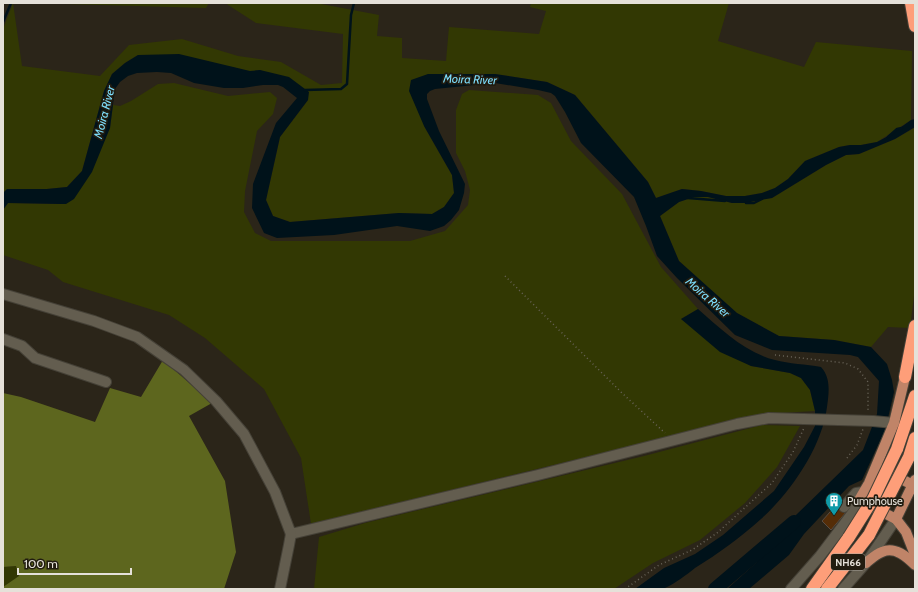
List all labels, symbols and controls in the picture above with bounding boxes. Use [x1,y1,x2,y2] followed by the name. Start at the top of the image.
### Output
[442,71,498,87] water label: Moira River
[90,83,118,141] water label: Moira River
[682,273,734,321] water label: Moira River
[824,491,844,516] building icon: Pumphouse
[847,494,903,508] place label: Pumphouse
[18,550,131,576] scale bar
[831,554,865,570] road number: NH66
[24,556,58,571] text: 100 m

